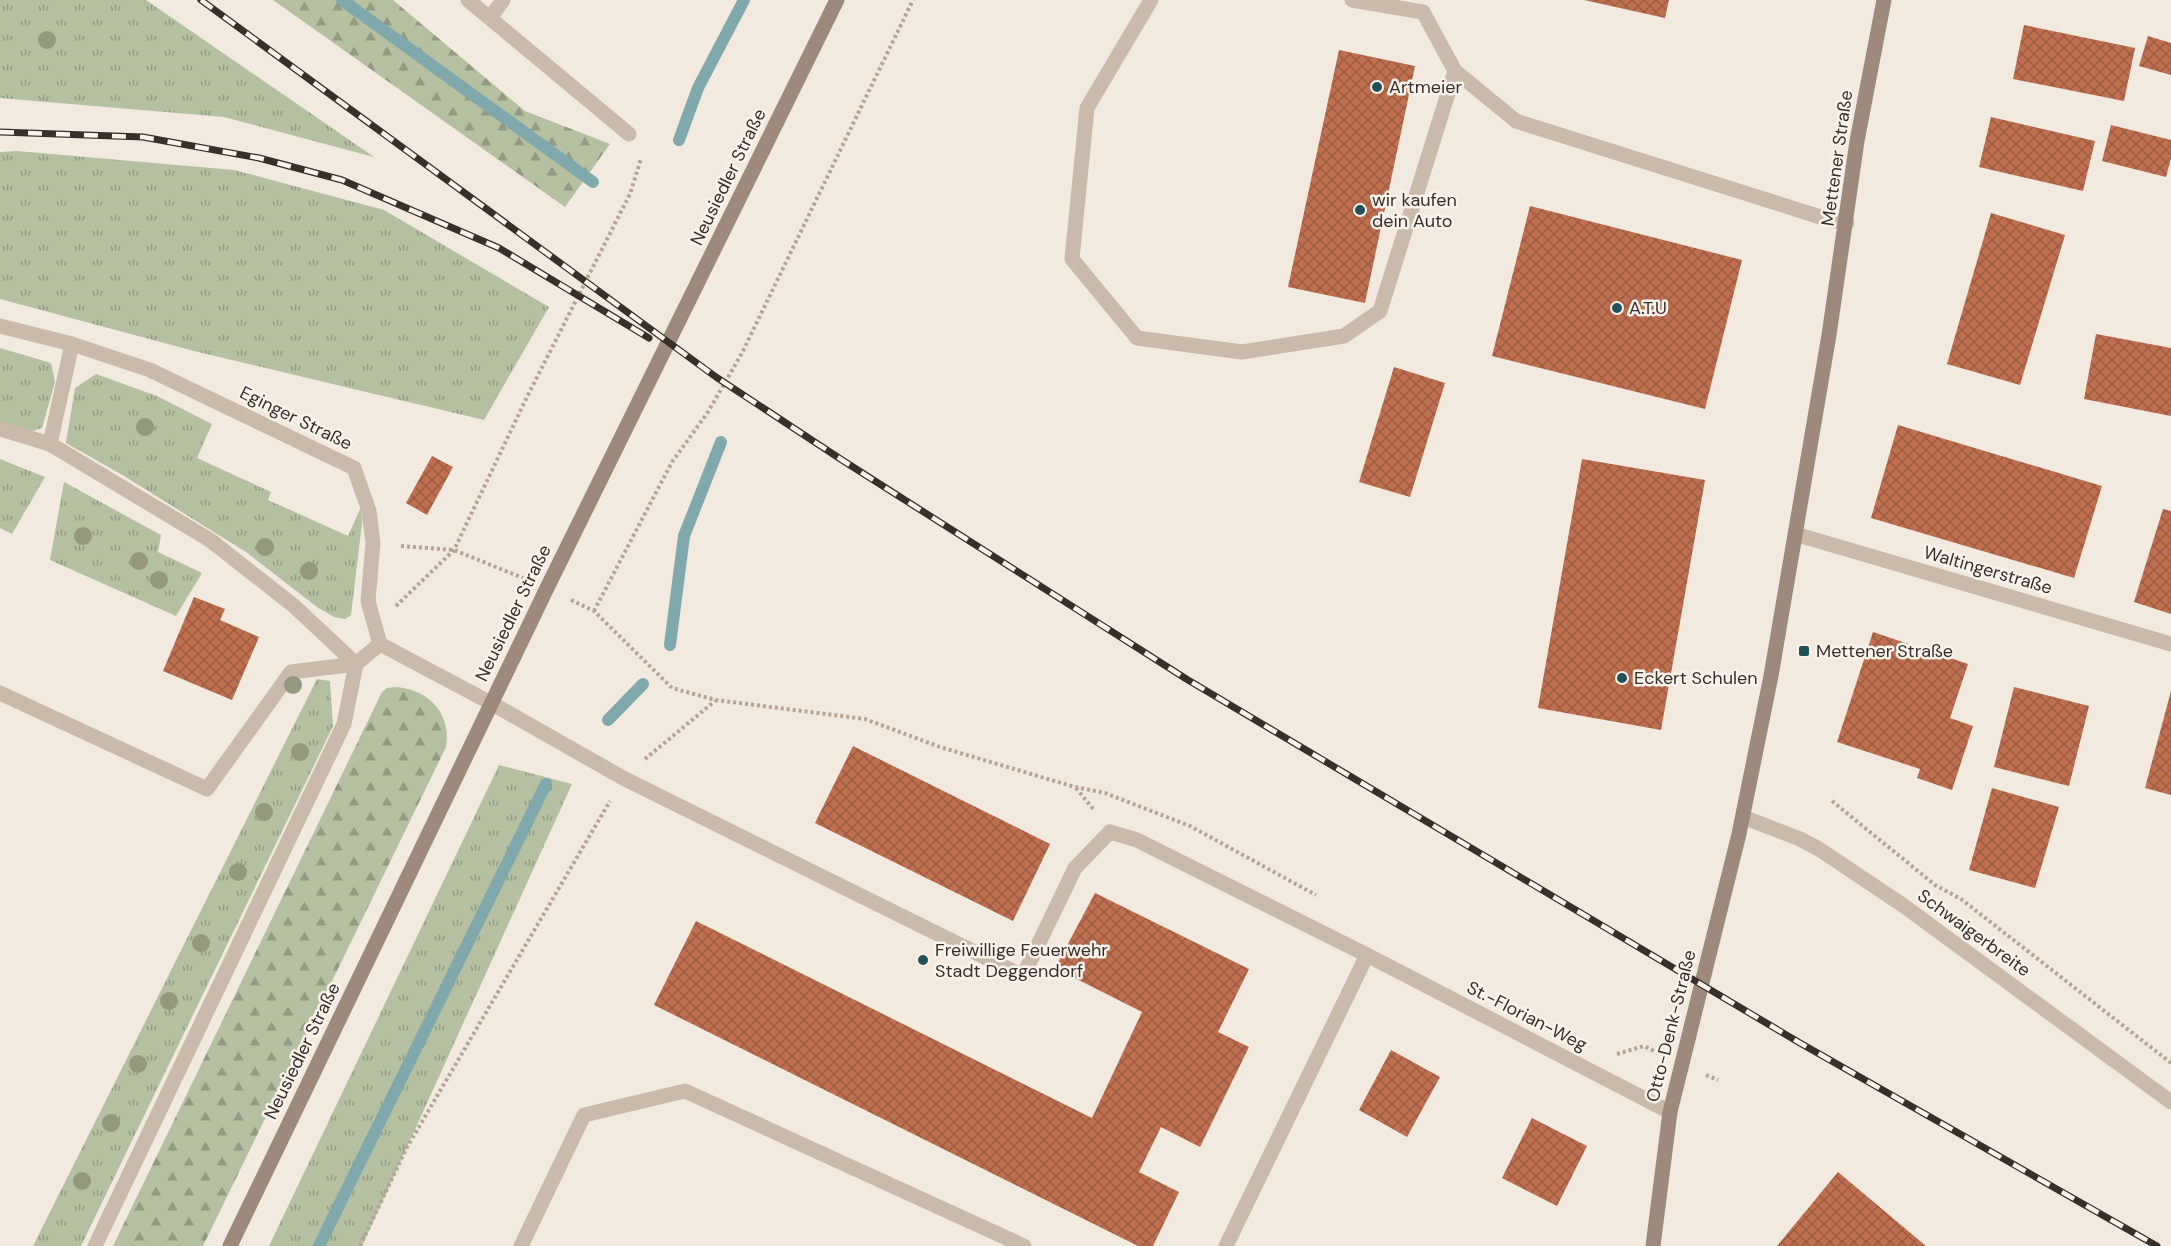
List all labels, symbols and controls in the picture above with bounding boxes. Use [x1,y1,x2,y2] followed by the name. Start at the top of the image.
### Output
[1389,75,1462,99] place label: Artmeier
[1370,80,1384,94] marker: Artmeier
[1816,89,1858,227] street label: Mettener Straße
[684,105,772,249] street label: Neusiedler Straße
[1372,188,1457,233] place label: wir kaufen dein Auto
[1353,203,1367,217] marker: wir kaufen dein Auto
[1629,296,1667,320] place label: A.T.U
[1610,301,1624,315] marker: A.T.U
[236,380,356,456] street label: Eginger Straße
[1921,540,2055,600] street label: Waltingerstraße
[469,541,557,685] street label: Neusiedler Straße
[1816,639,1953,663] place label: Mettener Straße
[1797,644,1811,658] marker: Mettener Straße
[1634,666,1758,690] place label: Eckert Schulen
[1615,671,1629,685] marker: Eckert Schulen
[1913,884,2035,982] street label: Schwaigerbreite
[935,938,1108,983] place label: Freiwillige Feuerwehr Stadt Deggendorf
[1641,948,1701,1104] street label: Otto-Denk-Straße
[916,953,930,967] marker: Freiwillige Feuerwehr Stadt Deggendorf
[1463,975,1591,1057] street label: St.-Florian-Weg
[258,979,346,1123] street label: Neusiedler Straße

